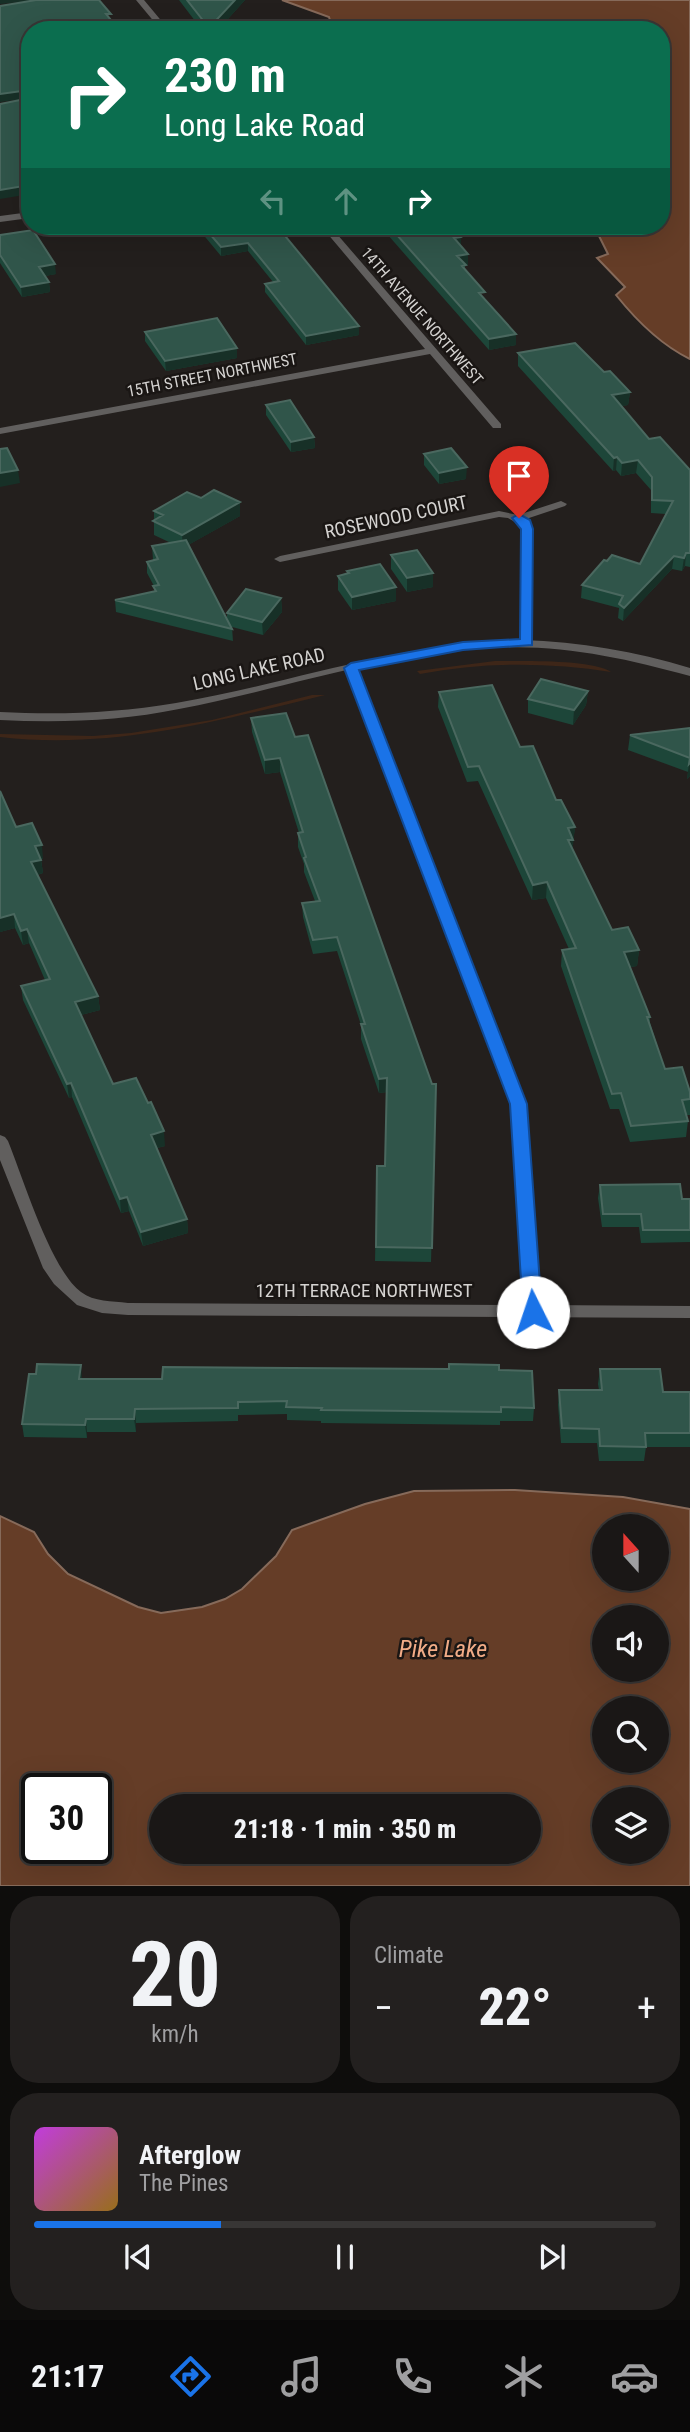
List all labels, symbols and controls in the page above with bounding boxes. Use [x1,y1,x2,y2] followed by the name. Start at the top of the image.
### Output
[164,47,286,104] text: 230 m
[49,49,140,140] icon: right
[164,106,365,144] text: Long Lake Road
[254,182,292,220] icon: left
[327,182,365,220] icon: ahead
[400,182,438,220] icon: right
[357,243,487,389] street label: 14TH AVENUE NORTHWEST
[125,349,299,401] street label: 15TH STREET NORTHWEST
[489,446,549,518] pin
[500,457,538,495] icon: arrive
[322,491,470,543] street label: ROSEWOOD COURT
[191,643,327,695] street label: LONG LAKE ROAD
[496,1275,570,1349] position arrow
[255,1279,473,1302] street label: 12TH TERRACE NORTHWEST
[592,1514,668,1591] north arrow
[592,1514,669,1864] map controls
[592,1605,669,1682] button: sound
[399,1635,487,1663] water label: Pike Lake
[592,1696,669,1773] button: search
[21,1773,112,1864] speed limit sign: 30
[592,1787,669,1864] button: layers
[234,1814,456,1844] text: 21:18 · 1 min · 350 m
[129,1922,221,2028] text: 20
[374,1942,444,1969] text: Climate
[478,1977,552,2038] text: 22°
[374,1986,393,2030] text: −
[637,1986,656,2030] text: +
[151,2021,199,2048] text: km/h
[139,2140,241,2170] text: Afterglow
[139,2170,229,2197] text: The Pines
[119,2238,157,2276] icon: previous
[326,2238,364,2276] icon: pause
[533,2238,571,2276] icon: next
[166,2352,215,2401] icon: directions
[277,2352,326,2401] icon: music
[388,2352,437,2401] icon: phone
[499,2352,548,2401] icon: climate
[610,2352,659,2401] icon: car
[31,2357,104,2395] text: 21:17

